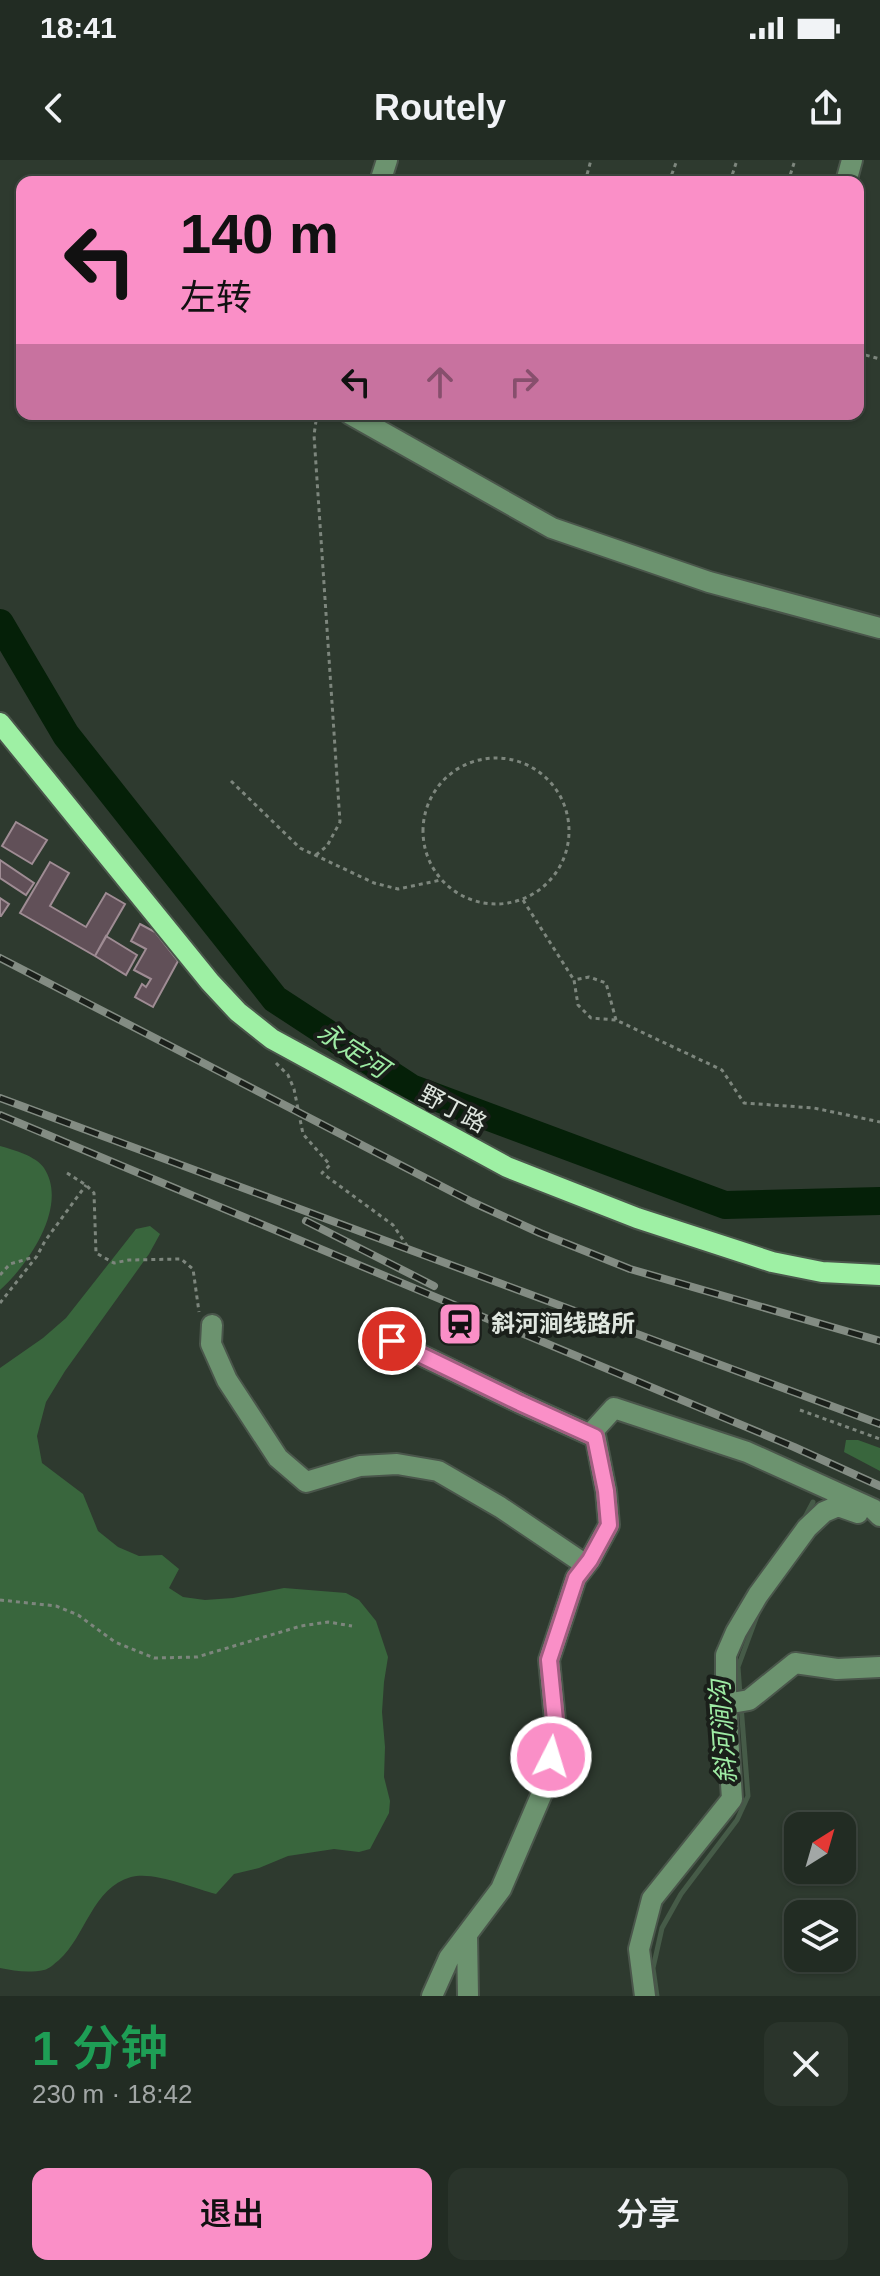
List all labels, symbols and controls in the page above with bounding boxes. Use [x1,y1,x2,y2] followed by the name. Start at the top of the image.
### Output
[40,11,117,44] text: 18:41
[32,86,76,130] icon: back
[804,86,848,130] icon: share
[374,87,506,128] text: Routely
[180,202,339,265] text: 140 m
[48,208,152,312] icon: left
[180,277,252,318] text: 左转
[334,360,378,404] icon: left
[418,360,462,404] icon: ahead
[502,360,546,404] icon: right
[312,1016,398,1087] water label: 永定河
[415,1080,491,1137] street label: 野丁路
[436,1300,484,1348] station icon: 斜河涧线路所
[358,1307,426,1375] pin
[491,1310,635,1337] place label: 斜河涧线路所
[370,1319,414,1363] icon: arrive
[704,1676,742,1785] water label: 斜河涧沟
[509,1715,593,1799] position arrow
[784,1812,856,1884] north arrow
[784,1812,856,1972] map controls
[784,1900,856,1972] button: layers
[32,2022,168,2075] text: 1 分钟
[764,2022,848,2106] button: close
[32,2079,192,2109] text: 230 m · 18:42
[32,2168,432,2260] button: 退出
[448,2168,848,2260] button: 分享

